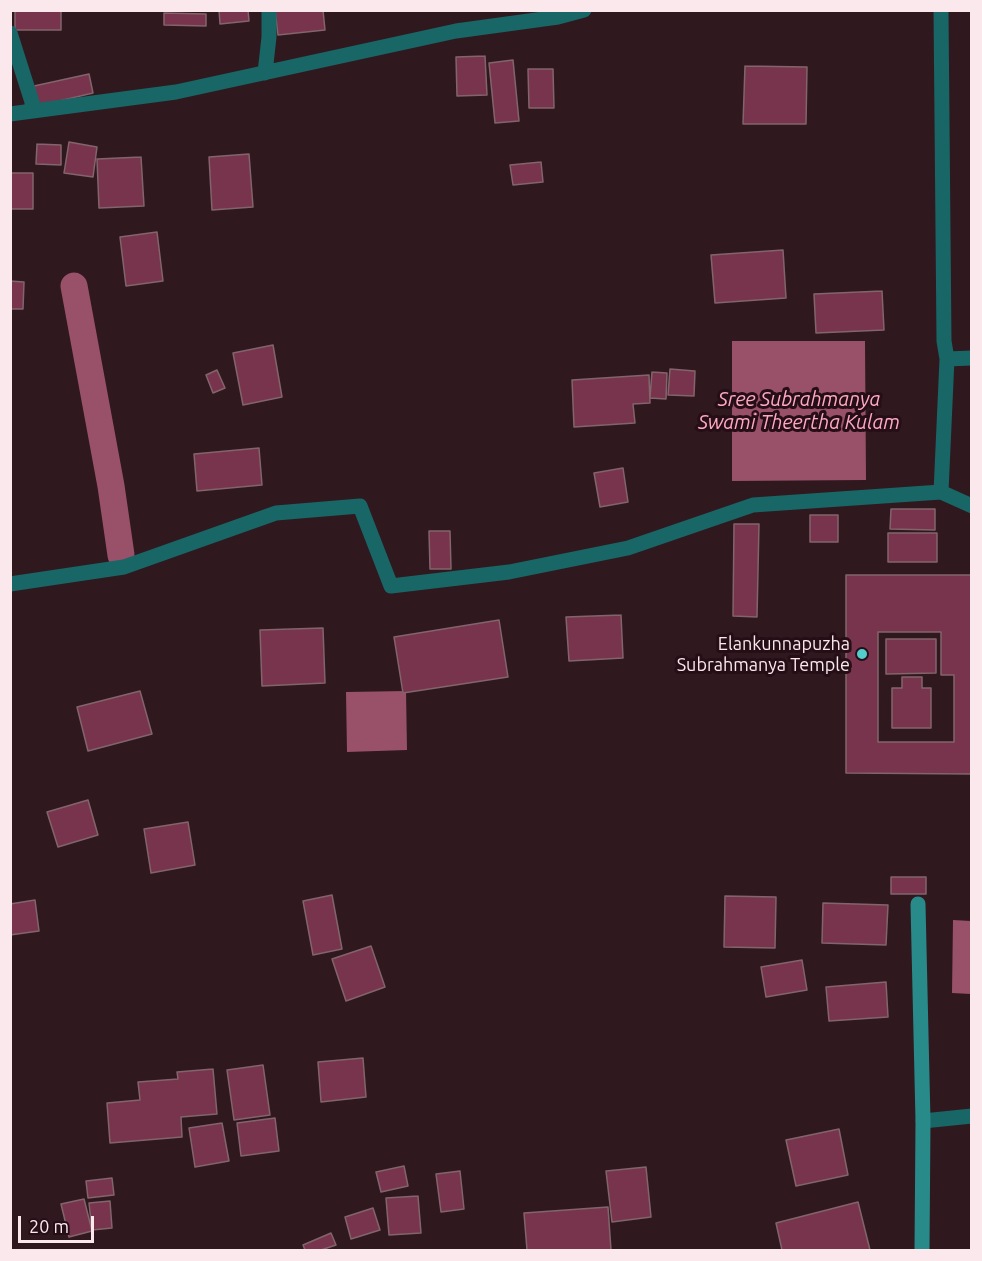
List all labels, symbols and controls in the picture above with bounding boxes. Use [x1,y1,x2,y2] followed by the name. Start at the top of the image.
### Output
[698,387,900,434] water label: Sree Subrahmanya Swami Theertha Kulam
[677,633,850,676] place label: Elankunnapuzha Subrahmanya Temple
[855,647,869,661] marker: Elankunnapuzha Subrahmanya Temple
[21,1204,98,1242] scale bar
[29,1216,69,1236] text: 20 m

